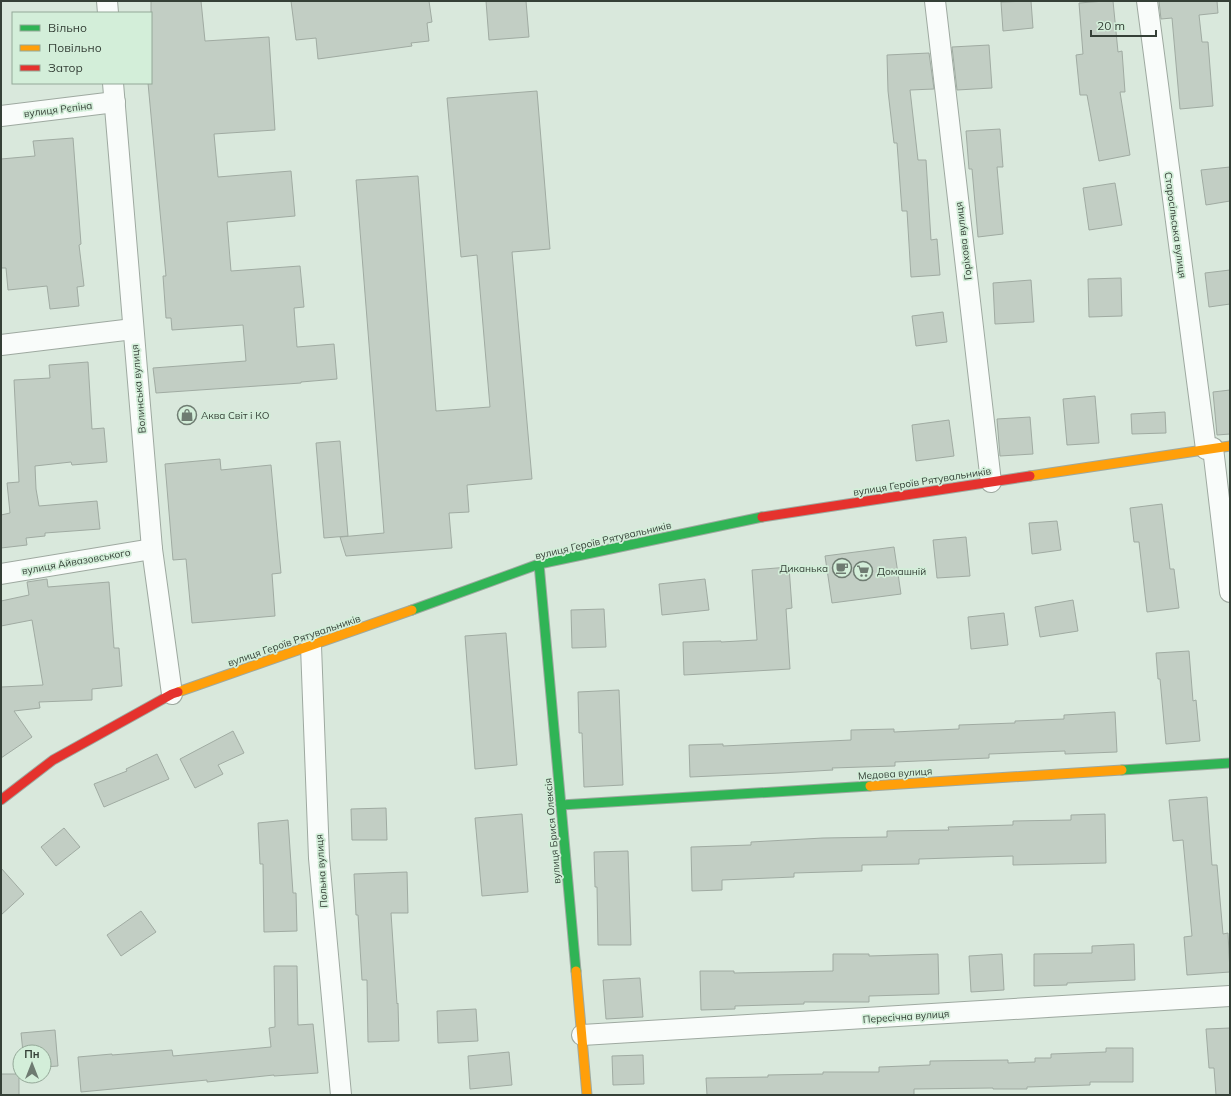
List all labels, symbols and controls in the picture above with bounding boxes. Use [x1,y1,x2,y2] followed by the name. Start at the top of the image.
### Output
[12,12,152,84] legend
[1091,12,1156,38] scale bar
[1097,18,1125,33] text: 20 m
[48,20,87,35] text: Вільно
[48,40,102,55] text: Повільно
[48,60,83,75] text: Затор
[23,99,93,120] street label: вулиця Рєпіна
[1162,171,1189,279] street label: Старосільська вулиця
[952,201,975,281] street label: Горіхова вулиця
[128,344,149,434] street label: Волинська вулиця
[176,404,198,426] shop icon: Аква Світ і КО
[201,409,270,422] place label: Аква Світ і КО
[852,464,992,499] street label: вулиця Героїв Рятувальників
[534,518,673,563] street label: вулиця Героїв Рятувальників
[21,545,132,577] street label: вулиця Айвазовського
[831,557,853,579] cafe icon: Диканька
[852,560,874,582] supermarket icon: Домашній
[780,562,828,575] place label: Диканька
[877,565,926,578] place label: Домашній
[226,611,363,669] street label: вулиця Героїв Рятувальників
[857,764,933,783] street label: Медова вулиця
[541,778,564,884] street label: вулиця Брися Олексія
[312,834,331,908] street label: Польна вулиця
[862,1007,950,1026] street label: Пересічна вулиця
[12,1044,52,1084] north arrow
[24,1047,40,1061] text: Пн

